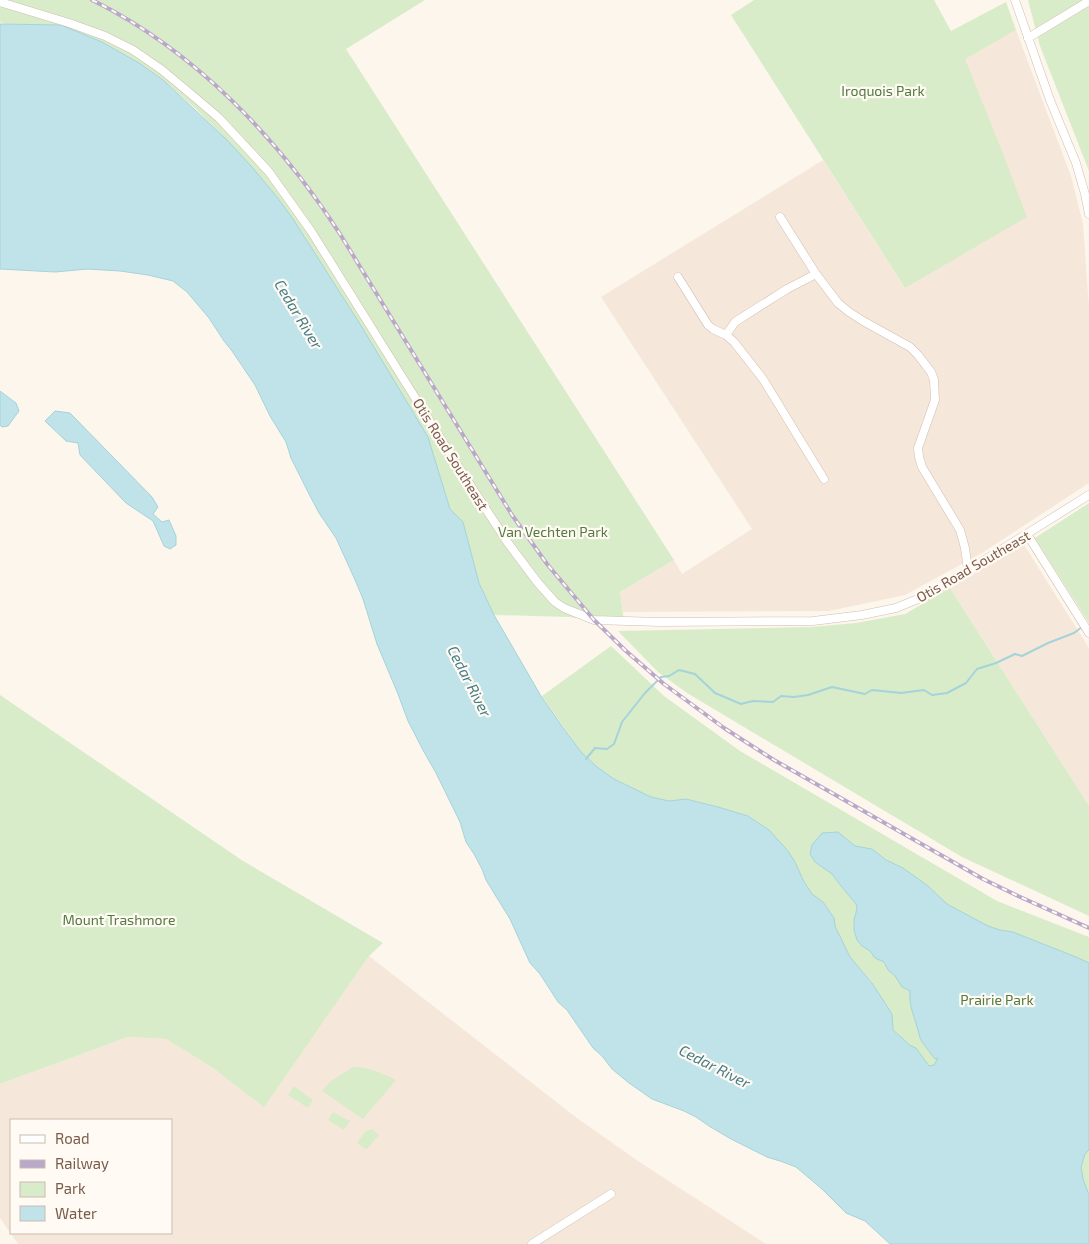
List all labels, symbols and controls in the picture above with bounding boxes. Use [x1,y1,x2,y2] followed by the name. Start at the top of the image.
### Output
[841,82,925,99] park label: Iroquois Park
[271,276,327,353] water label: Cedar River
[410,395,492,513] street label: Otis Road Southeast
[498,523,608,540] park label: Van Vechten Park
[913,526,1033,606] street label: Otis Road Southeast
[444,642,496,721] water label: Cedar River
[62,911,176,928] park label: Mount Trashmore
[960,991,1034,1008] park label: Prairie Park
[676,1040,755,1092] water label: Cedar River
[10,1119,172,1234] legend
[55,1129,90,1147] text: Road
[55,1154,109,1172] text: Railway
[55,1179,86,1197] text: Park
[55,1204,97,1222] text: Water

